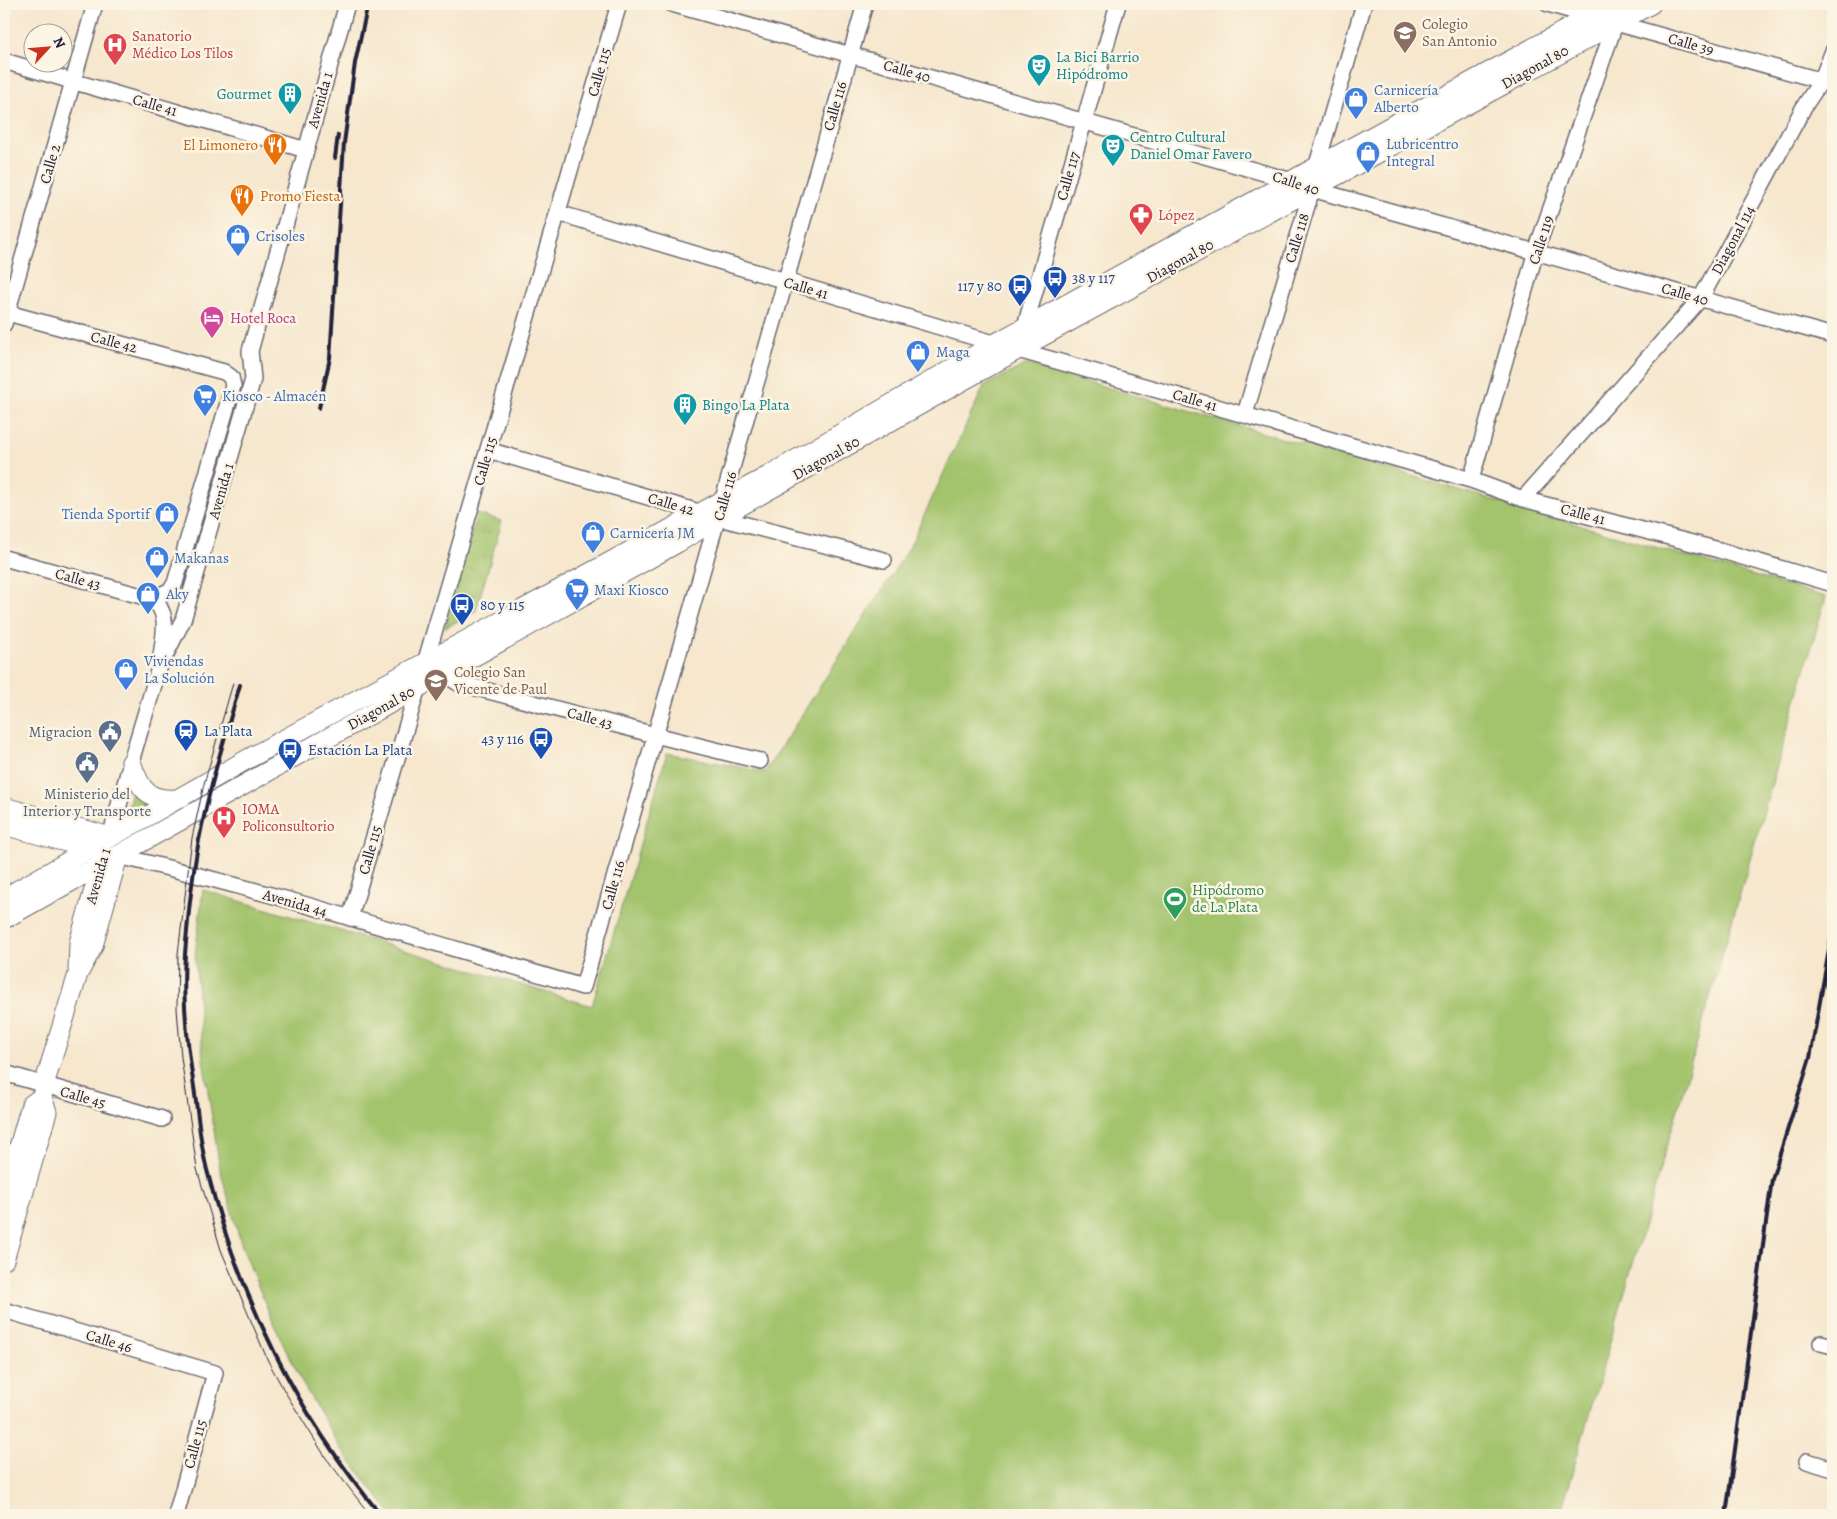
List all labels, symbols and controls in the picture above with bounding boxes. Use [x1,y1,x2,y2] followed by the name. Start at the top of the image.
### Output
[1422,14,1497,51] place label: Colegio San Antonio
[1392,20,1418,54] school or university icon: Colegio San Antonio
[22,22,72,72] north arrow
[132,26,233,63] place label: Sanatorio Médico Los Tilos
[1666,28,1716,60] street label: Calle 39
[102,32,128,66] hospital icon: Sanatorio Médico Los Tilos
[48,34,70,51] text: N
[1498,40,1572,94] street label: Diagonal 80
[582,45,616,99] street label: Calle 115
[1056,47,1139,84] place label: La Bici Barrio Hipódromo
[1026,53,1052,87] theatre icon: La Bici Barrio Hipódromo
[881,55,933,87] street label: Calle 40
[302,70,337,131] street label: Avenida 1
[818,79,852,133] street label: Calle 116
[1373,80,1438,117] place label: Carnicería Alberto
[277,81,303,115] building icon: Gourmet
[217,84,272,104] place label: Gourmet
[1343,86,1369,120] shop icon: Carnicería Alberto
[130,89,180,121] street label: Calle 41
[1130,127,1252,164] place label: Centro Cultural Daniel Omar Favero
[262,132,288,166] restaurant icon: El Limonero
[1100,133,1126,167] theatre icon: Centro Cultural Daniel Omar Favero
[1386,134,1458,171] place label: Lubricentro Integral
[183,135,258,155] place label: El Limonero
[1355,140,1381,174] shop icon: Lubricentro Integral
[35,142,65,186] street label: Calle 2
[1052,149,1085,203] street label: Calle 117
[1270,166,1322,200] street label: Calle 40
[229,183,255,217] restaurant icon: Promo Fiesta
[260,186,340,206] place label: Promo Fiesta
[1128,202,1154,236] pharmacy icon: López
[1706,202,1760,278] street label: Diagonal 114
[1158,205,1195,225] place label: López
[1280,211,1314,265] street label: Calle 118
[1524,213,1558,267] street label: Calle 119
[225,223,251,257] shop icon: Crisoles
[256,226,305,246] place label: Crisoles
[1143,234,1217,288] street label: Diagonal 80
[1042,265,1068,299] bus stop icon: 38 y 117
[1072,268,1115,288] place label: 38 y 117
[781,272,831,304] street label: Calle 41
[1007,273,1033,307] bus stop icon: 117 y 80
[958,276,1002,296] place label: 117 y 80
[1659,278,1711,310] street label: Calle 40
[199,305,225,339] hotel icon: Hotel Roca
[230,308,296,328] place label: Hotel Roca
[89,326,139,358] street label: Calle 42
[905,339,931,373] shop icon: Maga
[936,342,970,362] place label: Maga
[192,383,218,417] supermarket icon: Kiosco - Almacén
[1170,384,1220,416] street label: Calle 41
[222,386,326,406] place label: Kiosco - Almacén
[672,392,698,426] building icon: Bingo La Plata
[702,395,790,415] place label: Bingo La Plata
[789,431,863,485] street label: Diagonal 80
[468,434,502,488] street label: Calle 115
[203,461,238,522] street label: Avenida 1
[708,469,742,523] street label: Calle 116
[646,488,696,520] street label: Calle 42
[1559,498,1607,530] street label: Calle 41
[154,501,180,535] shop icon: Tienda Sportif
[62,504,152,524] place label: Tienda Sportif
[580,520,606,554] shop icon: Carnicería JM
[610,523,695,543] place label: Carnicería JM
[144,545,170,579] shop icon: Makanas
[174,548,229,568] place label: Makanas
[53,563,103,595] street label: Calle 43
[564,577,590,611] supermarket icon: Maxi Kiosco
[594,580,669,600] place label: Maxi Kiosco
[135,581,161,615] shop icon: Aky
[165,584,189,604] place label: Aky
[449,592,475,626] bus stop icon: 80 y 115
[480,595,525,615] place label: 80 y 115
[143,651,215,688] place label: Viviendas La Solución
[113,657,139,691] shop icon: Viviendas La Solución
[453,662,547,699] place label: Colegio San Vicente de Paul
[423,668,449,702] school or university icon: Colegio San Vicente de Paul
[344,681,418,735] street label: Diagonal 80
[565,702,615,734] street label: Calle 43
[173,718,199,752] station icon: La Plata
[97,719,123,753] public building icon: Migracion
[204,721,252,741] place label: La Plata
[29,722,92,742] place label: Migracion
[528,726,554,760] bus stop icon: 43 y 116
[481,729,524,749] place label: 43 y 116
[277,737,303,771] bus stop icon: Estación La Plata
[308,740,413,760] place label: Estación La Plata
[74,750,100,784] public building icon: Ministerio del Interior y Transporte
[23,784,151,821] place label: Ministerio del Interior y Transporte
[242,799,334,836] place label: IOMA Policonsultorio
[211,805,237,839] hospital icon: IOMA Policonsultorio
[353,823,387,877] street label: Calle 115
[80,846,115,907] street label: Avenida 1
[596,858,630,912] street label: Calle 116
[1192,880,1264,917] place label: Hipódromo de La Plata
[260,884,330,922] street label: Avenida 44
[1162,886,1188,920] sports icon: Hipódromo de La Plata
[58,1081,108,1113] street label: Calle 45
[84,1325,135,1357] street label: Calle 46
[179,1417,211,1471] street label: Calle 115

